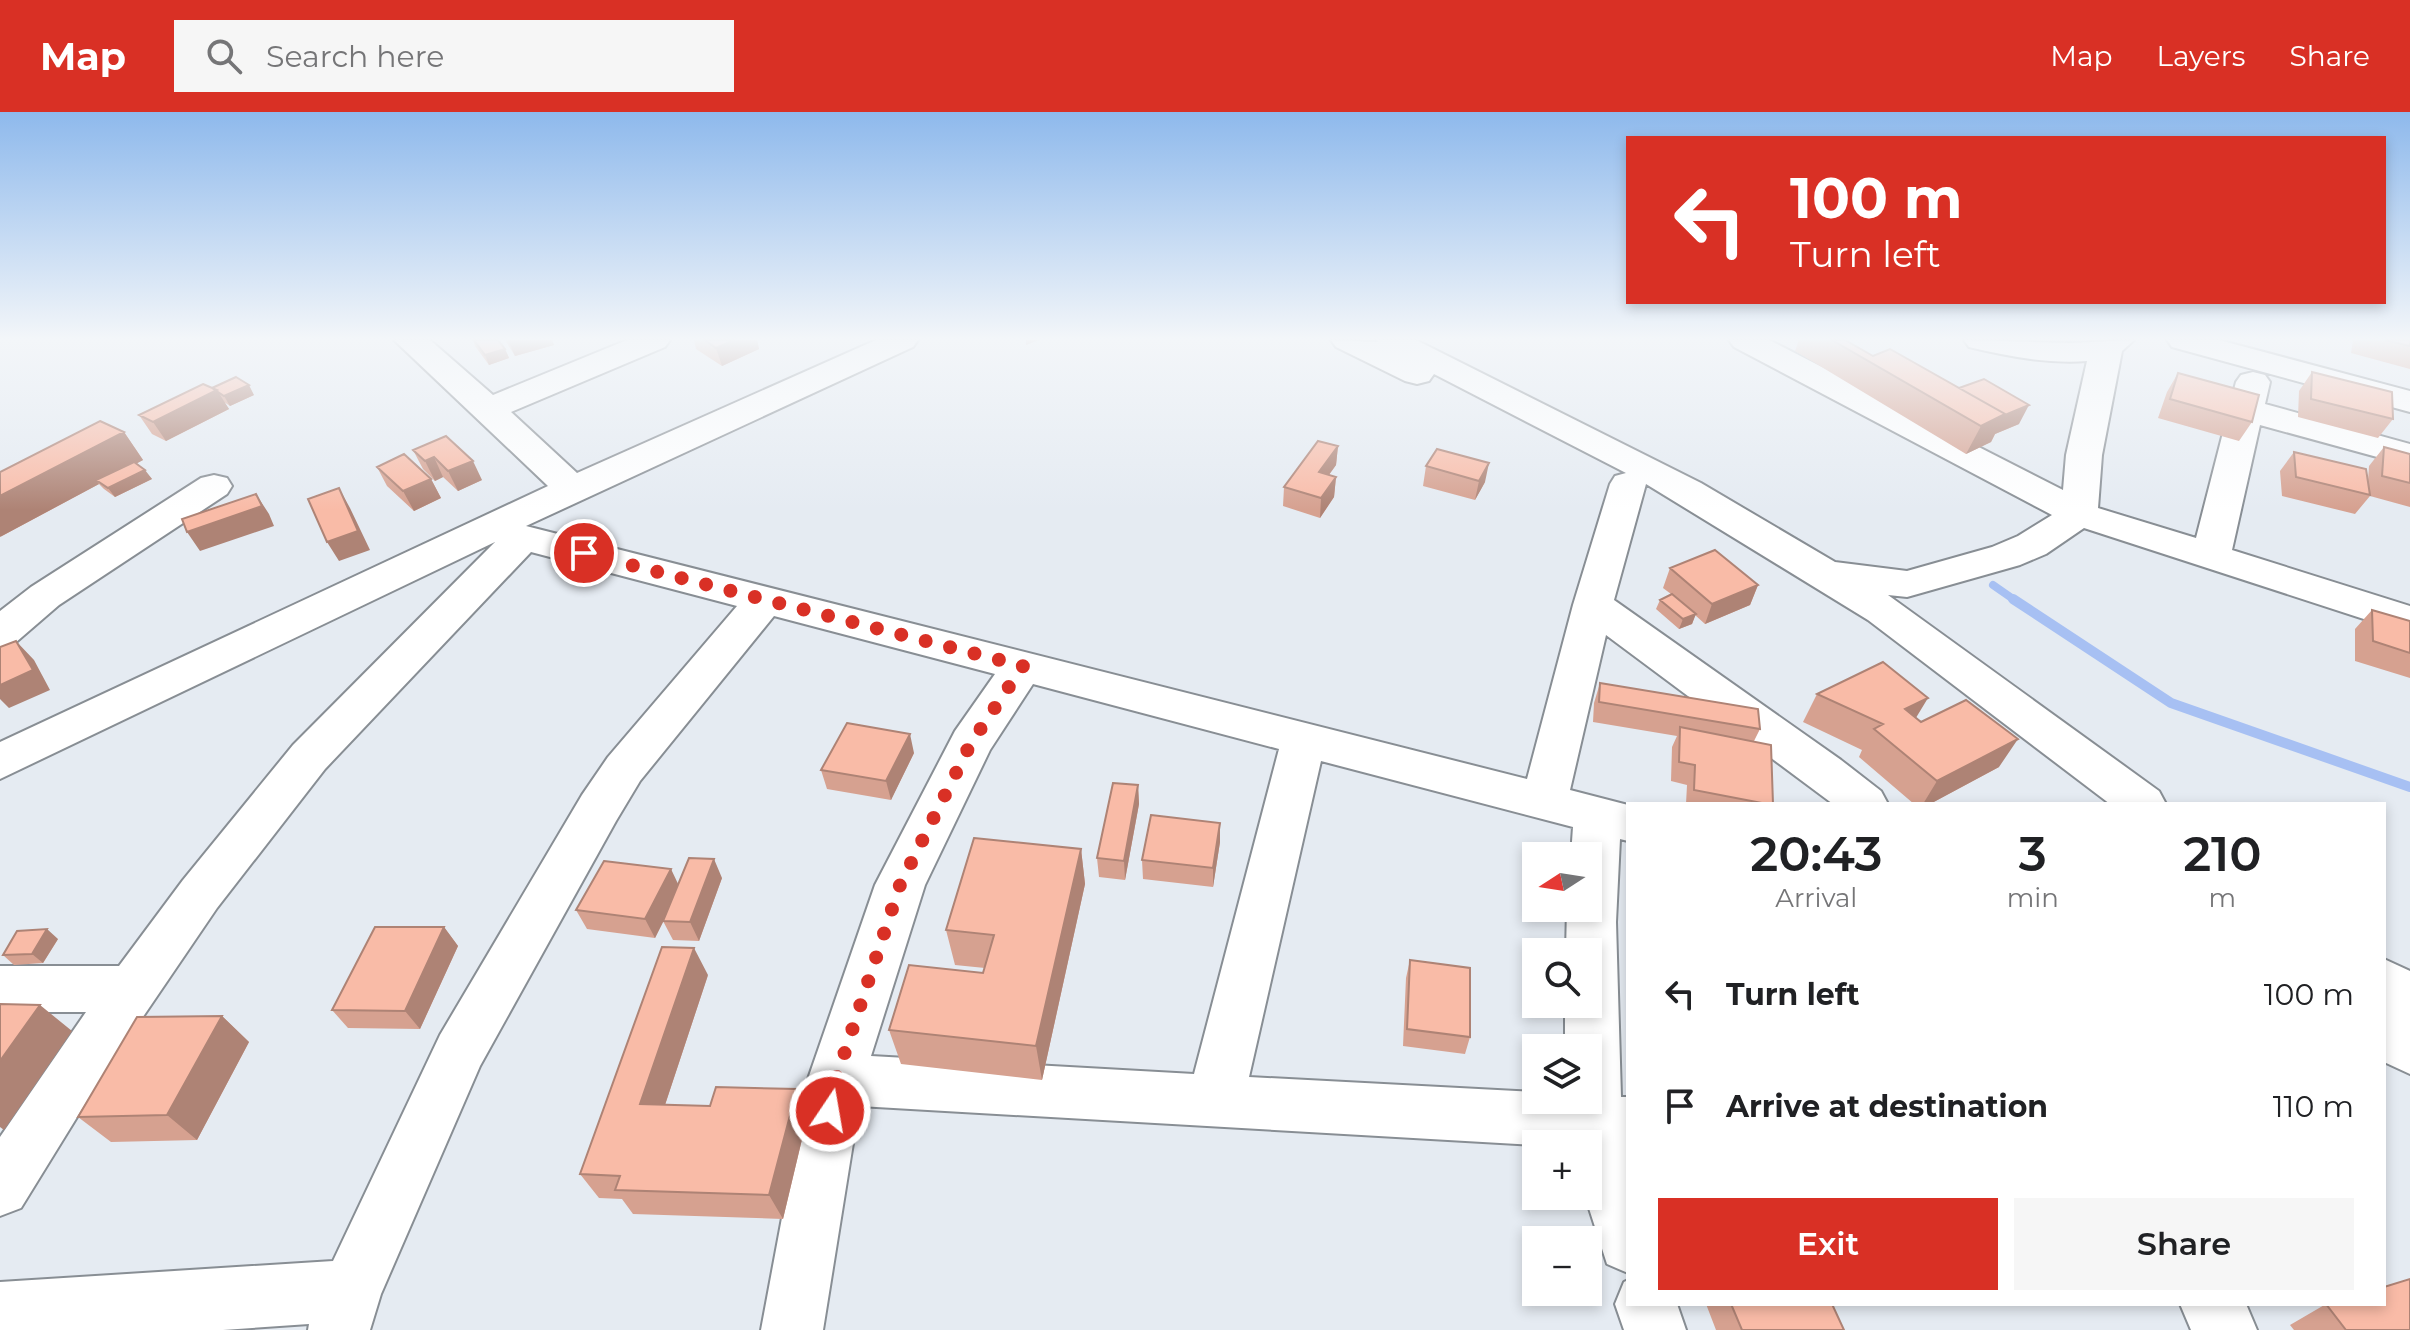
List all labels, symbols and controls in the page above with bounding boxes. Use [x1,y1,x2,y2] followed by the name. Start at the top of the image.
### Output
[174,20,734,92] search box
[40,33,126,80] text: Map
[202,34,246,78] icon: search
[266,38,444,75] text: Search here
[2050,39,2113,73] text: Map
[2157,39,2246,73] text: Layers
[2290,39,2370,73] text: Share
[1790,164,1963,232] text: 100 m
[1658,168,1762,272] icon: left
[1790,232,1941,276] text: Turn left
[550,519,618,587] pin
[562,531,606,575] icon: arrive
[1750,825,1882,883] text: 20:43
[2019,825,2047,883] text: 3
[2183,825,2262,883] text: 210
[1522,842,1602,922] north arrow
[1522,842,1602,1306] map controls
[1775,882,1857,914] text: Arrival
[2007,882,2059,914] text: min
[2209,882,2236,914] text: m
[1522,938,1602,1018] button: search
[1658,972,1702,1016] icon: left
[1726,976,1859,1013] text: Turn left
[2264,976,2354,1013] text: 100 m
[1522,1034,1602,1114] button: layers
[788,1069,872,1153] position arrow
[1658,1084,1702,1128] icon: arrive
[1726,1088,2048,1125] text: Arrive at destination
[2273,1088,2354,1125] text: 110 m
[1522,1130,1602,1210] button: +
[1658,1198,1998,1290] button: Exit
[2014,1198,2354,1290] button: Share
[1522,1226,1602,1306] button: −

